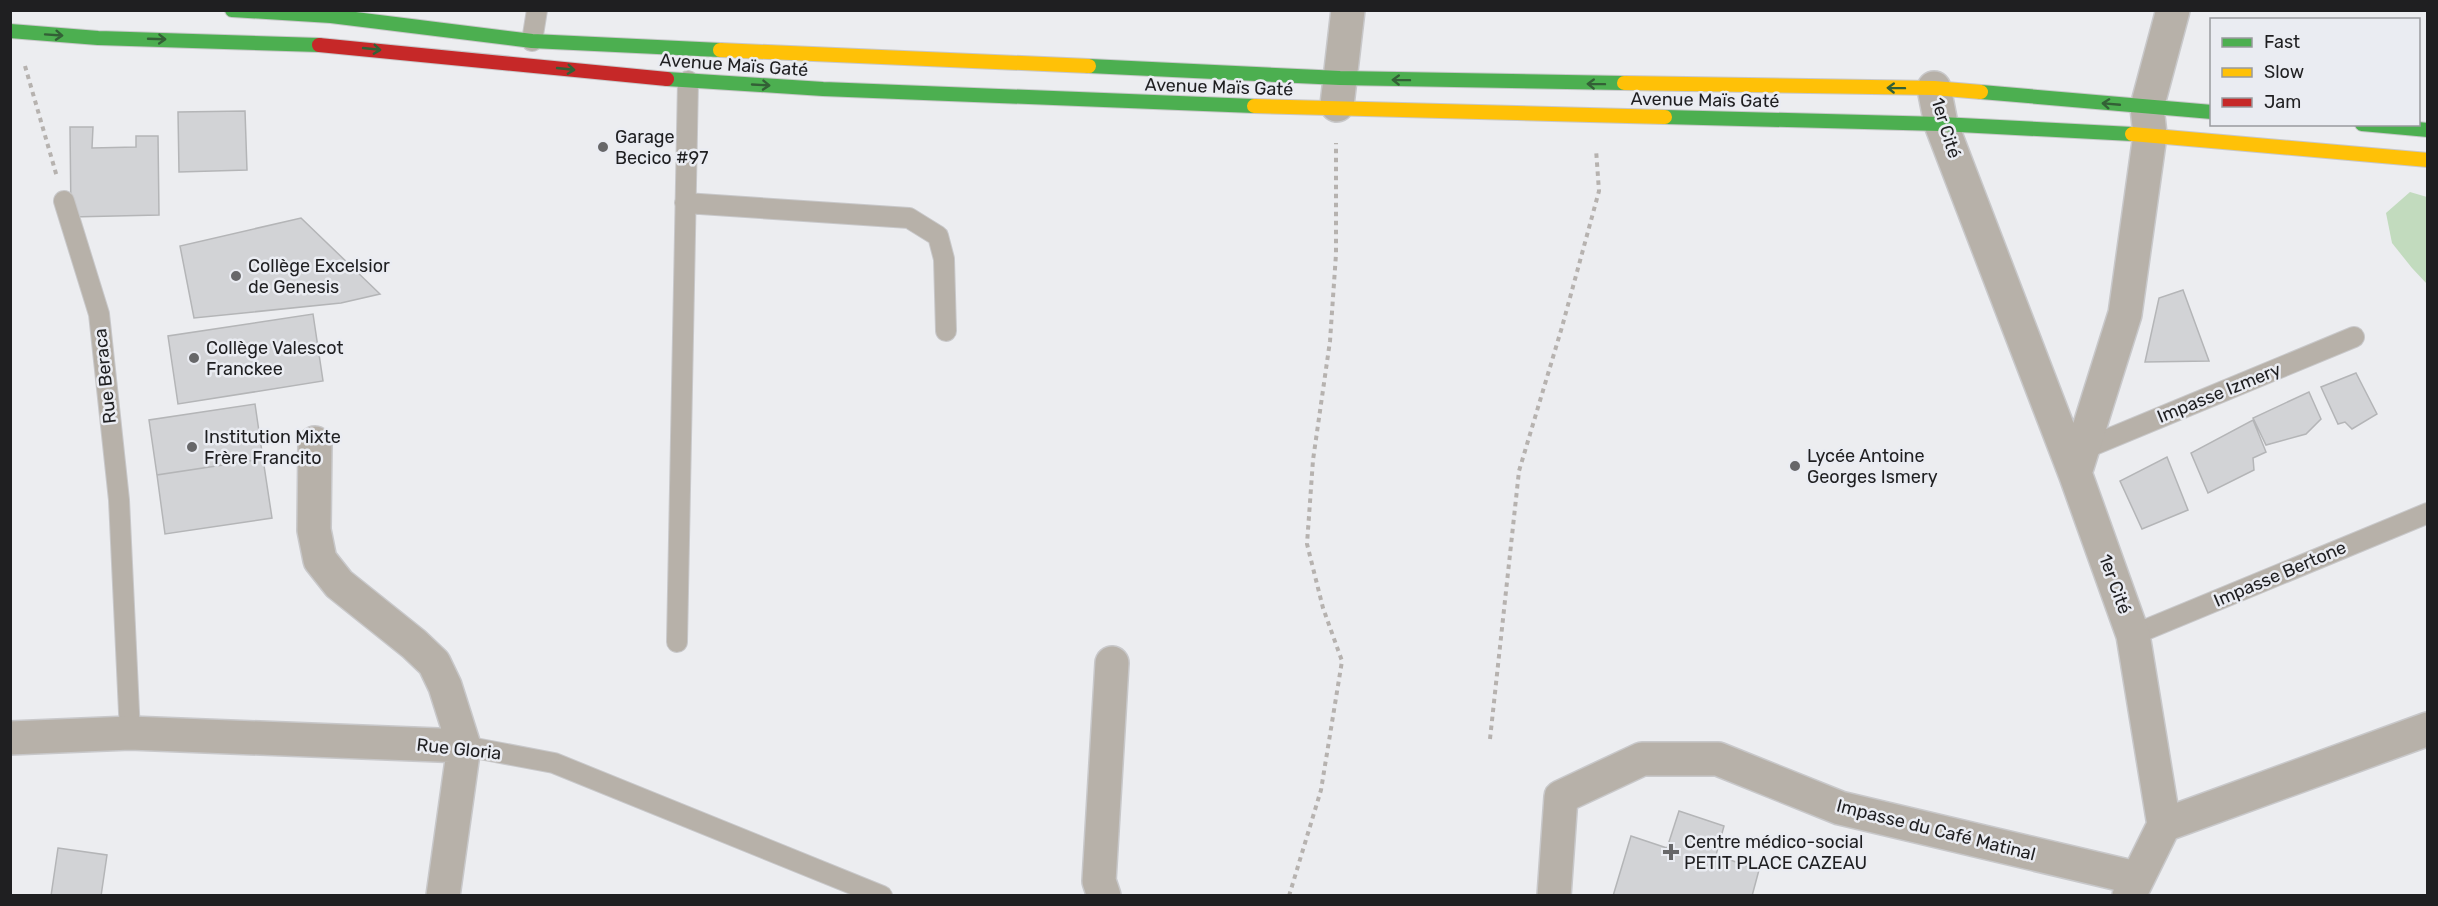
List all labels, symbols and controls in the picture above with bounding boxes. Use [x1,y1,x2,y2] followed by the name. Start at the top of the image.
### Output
[2210,18,2420,126] legend
[44,29,64,40] one-way arrow
[2264,31,2300,53] text: Fast
[146,34,166,45] one-way arrow
[362,44,382,55] one-way arrow
[659,49,809,81] street label: Avenue Maïs Gaté
[2264,61,2304,83] text: Slow
[556,64,576,75] one-way arrow
[1144,73,1294,101] street label: Avenue Maïs Gaté
[1392,74,1412,85] one-way arrow
[1587,78,1607,89] one-way arrow
[750,80,770,91] one-way arrow
[1887,82,1907,94] one-way arrow
[1630,88,1780,112] street label: Avenue Maïs Gaté
[2264,91,2301,113] text: Jam
[1926,95,1966,161] street label: 1er Cité
[2102,98,2122,109] one-way arrow
[615,126,709,169] place label: Garage Becico #97
[596,140,610,154] marker: Garage Becico #97
[248,255,390,298] place label: Collège Excelsior de Genesis
[229,269,243,283] marker: Collège Excelsior de Genesis
[89,327,121,425] street label: Rue Beraca
[206,337,343,380] place label: Collège Valescot Franckee
[187,351,201,365] marker: Collège Valescot Franckee
[2154,358,2284,428] street label: Impasse Izmery
[204,426,341,469] place label: Institution Mixte Frère Francito
[185,440,199,454] marker: Institution Mixte Frère Francito
[1807,445,1938,488] place label: Lycée Antoine Georges Ismery
[1788,459,1802,473] marker: Lycée Antoine Georges Ismery
[2210,536,2350,612] street label: Impasse Bertone
[2094,551,2136,617] street label: 1er Cité
[415,734,503,764] street label: Rue Gloria
[1834,795,2038,865] street label: Impasse du Café Matinal
[1684,831,1867,874] place label: Centre médico-social PETIT PLACE CAZEAU
[1662,843,1680,861] marker: Centre médico-social PETIT PLACE CAZEAU

